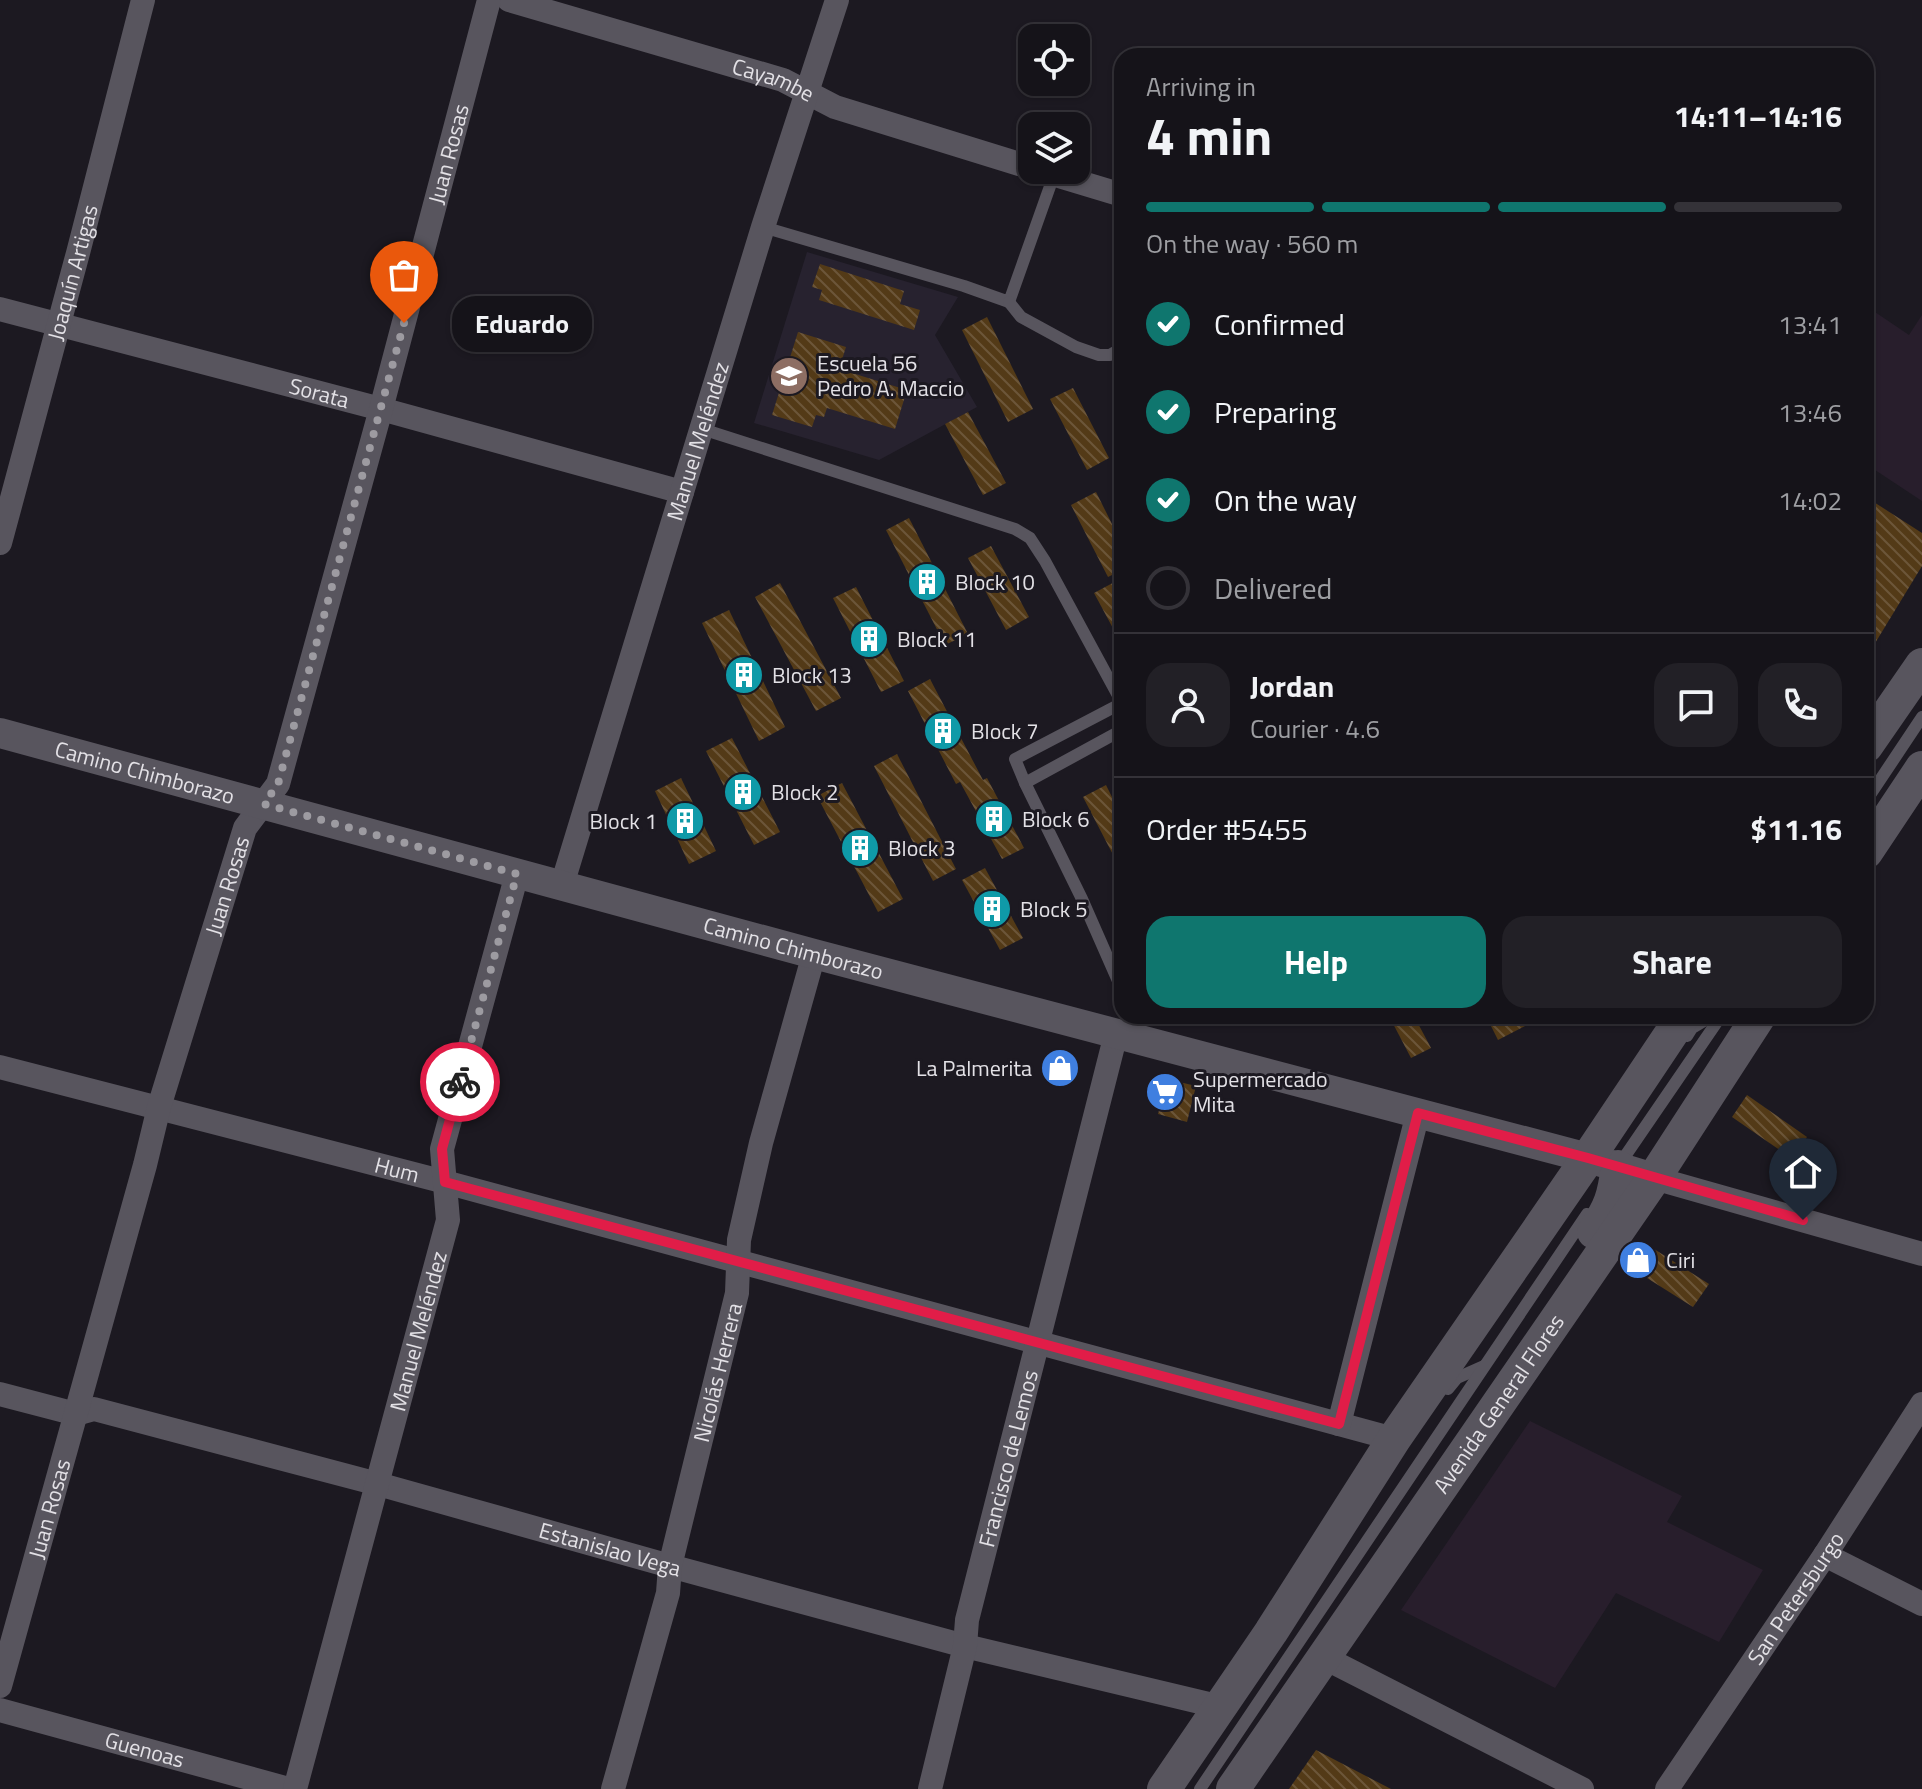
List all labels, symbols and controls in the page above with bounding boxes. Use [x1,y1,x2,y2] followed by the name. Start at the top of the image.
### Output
[1018,24,1090,184] map controls
[1018,24,1090,96] button: locate
[728,49,820,110] street label: Cayambe
[1146,67,1256,106] text: Arriving in
[1674,93,1842,139] text: 14:11–14:16
[1146,96,1272,175] text: 4 min
[419,100,478,208] street label: Juan Rosas
[1018,112,1090,184] button: layers
[38,201,107,344] street label: Joaquín Artigas
[1146,224,1358,263] text: On the way · 560 m
[370,241,438,323] pin
[382,253,426,297] icon: bag
[452,295,592,351] callout: Eduardo
[1214,301,1345,347] text: Confirmed
[1146,302,1190,346] icon: check
[475,304,569,343] text: Eduardo
[1778,305,1842,344] text: 13:41
[817,346,964,405] place label: Escuela 56 Pedro A. Maccio
[768,355,810,397] school or university icon: Escuela 56 Pedro A. Maccio
[657,358,738,525] street label: Manuel Meléndez
[285,369,353,417] street label: Sorata
[1214,389,1336,435] text: Preparing
[1146,390,1190,434] icon: check
[1778,393,1842,432] text: 13:46
[1214,477,1357,523] text: On the way
[1146,478,1190,522] icon: check
[1778,481,1842,520] text: 14:02
[906,561,948,603] building icon: Block 10
[955,565,1035,599] place label: Block 10
[1214,565,1332,611] text: Delivered
[848,618,890,660] building icon: Block 11
[897,622,977,656] place label: Block 11
[723,654,765,696] building icon: Block 13
[772,658,852,692] place label: Block 13
[1146,663,1230,747] button: person
[1250,663,1334,709] text: Jordan
[1654,663,1738,747] button: chat
[1758,663,1842,747] button: phone
[1250,709,1380,748] text: Courier · 4.6
[922,710,964,752] building icon: Block 7
[971,714,1039,748] place label: Block 7
[51,732,238,813] street label: Camino Chimborazo
[722,771,764,813] building icon: Block 2
[771,775,839,809] place label: Block 2
[973,798,1015,840] building icon: Block 6
[664,800,706,842] building icon: Block 1
[1022,802,1090,836] place label: Block 6
[589,804,657,838] place label: Block 1
[1146,806,1308,852] text: Order #5455
[1750,806,1842,852] text: $11.16
[839,827,881,869] building icon: Block 3
[888,831,956,865] place label: Block 3
[196,832,259,940] street label: Juan Rosas
[971,888,1013,930] building icon: Block 5
[1020,892,1088,926] place label: Block 5
[700,908,887,989] street label: Camino Chimborazo
[1146,916,1486,1008] button: Help
[1502,916,1842,1008] button: Share
[420,1042,500,1122] courier
[1039,1047,1081,1089] shop icon: La Palmerita
[916,1051,1032,1085] place label: La Palmerita
[438,1060,482,1104] icon: bike
[1193,1062,1328,1121] place label: Supermercado Mita
[1144,1071,1186,1113] supermarket icon: Supermercado Mita
[1769,1138,1837,1220] pin
[371,1148,423,1192] street label: Hum
[1781,1150,1825,1194] icon: home
[1617,1239,1659,1281] shop icon: Ciri
[1666,1243,1695,1277] place label: Ciri
[380,1247,456,1415] street label: Manuel Meléndez
[684,1299,751,1446] street label: Nicolás Herrera
[1424,1307,1573,1500] street label: Avenida General Flores
[969,1366,1047,1551] street label: Francisco de Lemos
[19,1455,79,1563] street label: Juan Rosas
[535,1513,685,1585] street label: Estanislao Vega
[1739,1525,1853,1672] street label: San Petersburgo
[101,1722,188,1777] street label: Guenoas

